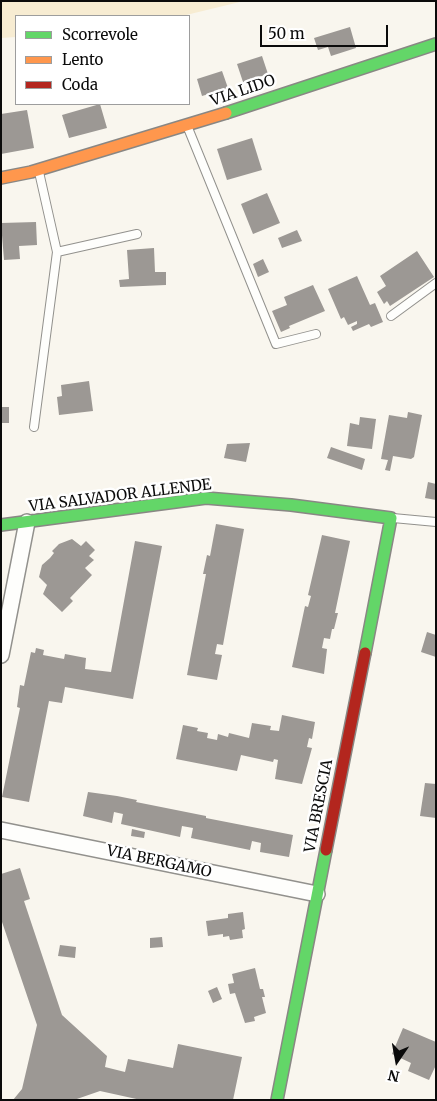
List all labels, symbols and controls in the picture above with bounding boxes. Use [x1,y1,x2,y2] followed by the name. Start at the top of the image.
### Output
[15,15,190,105] legend
[262,15,390,47] scale bar
[268,24,305,43] text: 50 m
[62,25,138,44] text: Scorrevole
[62,50,103,69] text: Lento
[208,72,278,110] street label: VIA LIDO
[62,75,98,94] text: Coda
[28,476,212,516] street label: VIA SALVADOR ALLENDE
[301,758,337,854] street label: VIA BRESCIA
[105,842,213,882] street label: VIA BERGAMO
[372,1036,422,1086] north arrow
[387,1066,401,1086] text: N

